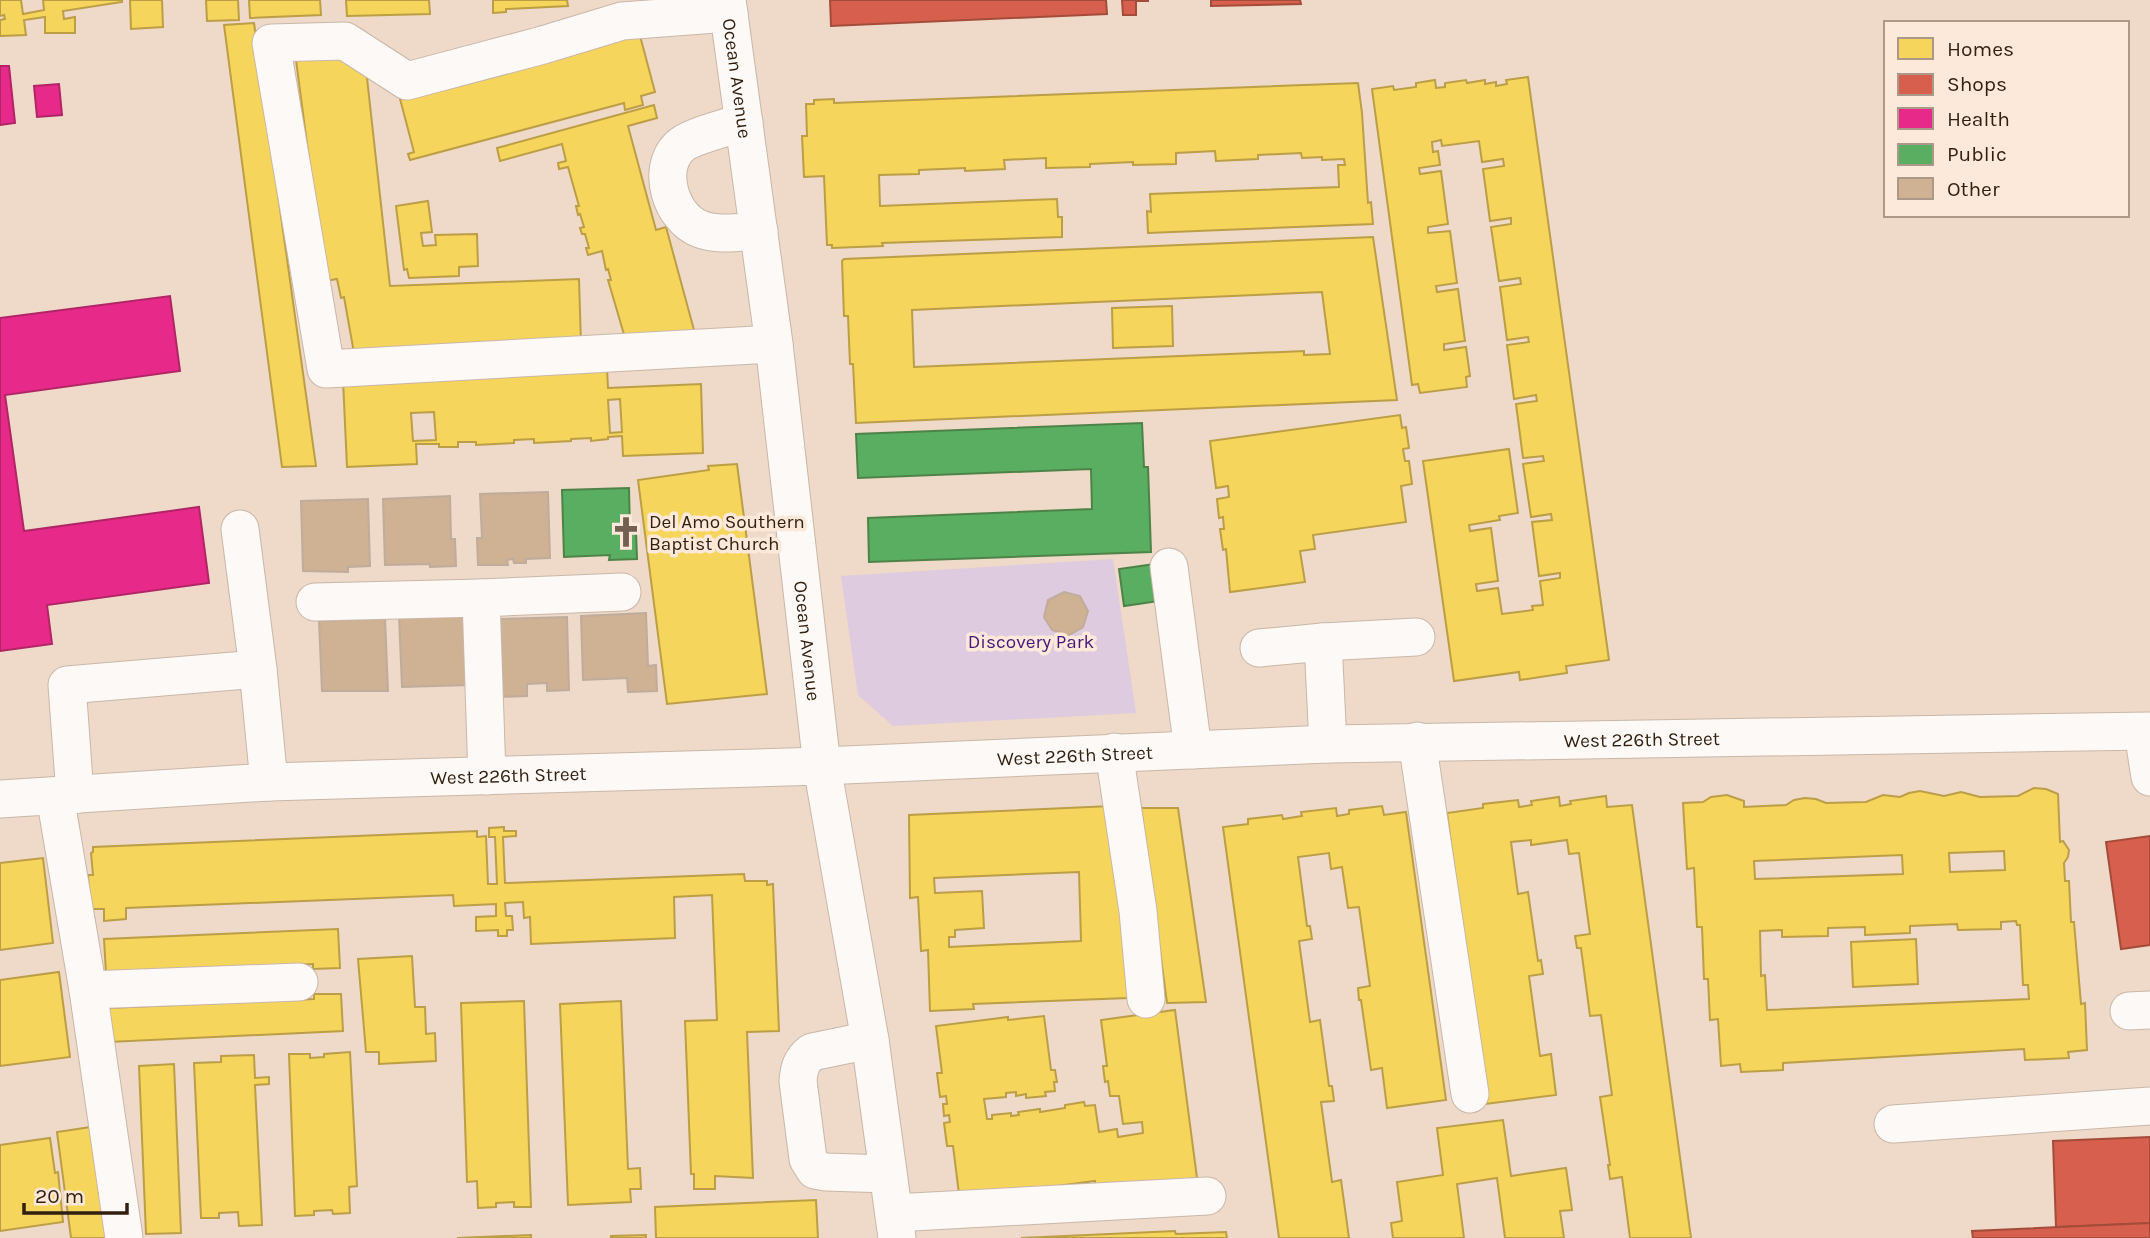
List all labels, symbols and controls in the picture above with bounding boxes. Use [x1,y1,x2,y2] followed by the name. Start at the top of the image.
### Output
[718,17,756,140] street label: Ocean Avenue
[1884,21,2129,217] legend
[1947,37,2014,61] text: Homes
[1947,72,2007,96] text: Shops
[1947,107,2010,131] text: Health
[1947,142,2007,166] text: Public
[1947,177,2000,201] text: Other
[649,511,805,555] place label: Del Amo Southern Baptist Church
[609,515,643,549] church icon: Del Amo Southern Baptist Church
[789,580,825,702] street label: Ocean Avenue
[968,631,1095,653] park label: Discovery Park
[1564,728,1720,752] street label: West 226th Street
[997,742,1153,770] street label: West 226th Street
[430,763,587,789] street label: West 226th Street
[24,1172,128,1216] scale bar
[35,1184,84,1208] text: 20 m

